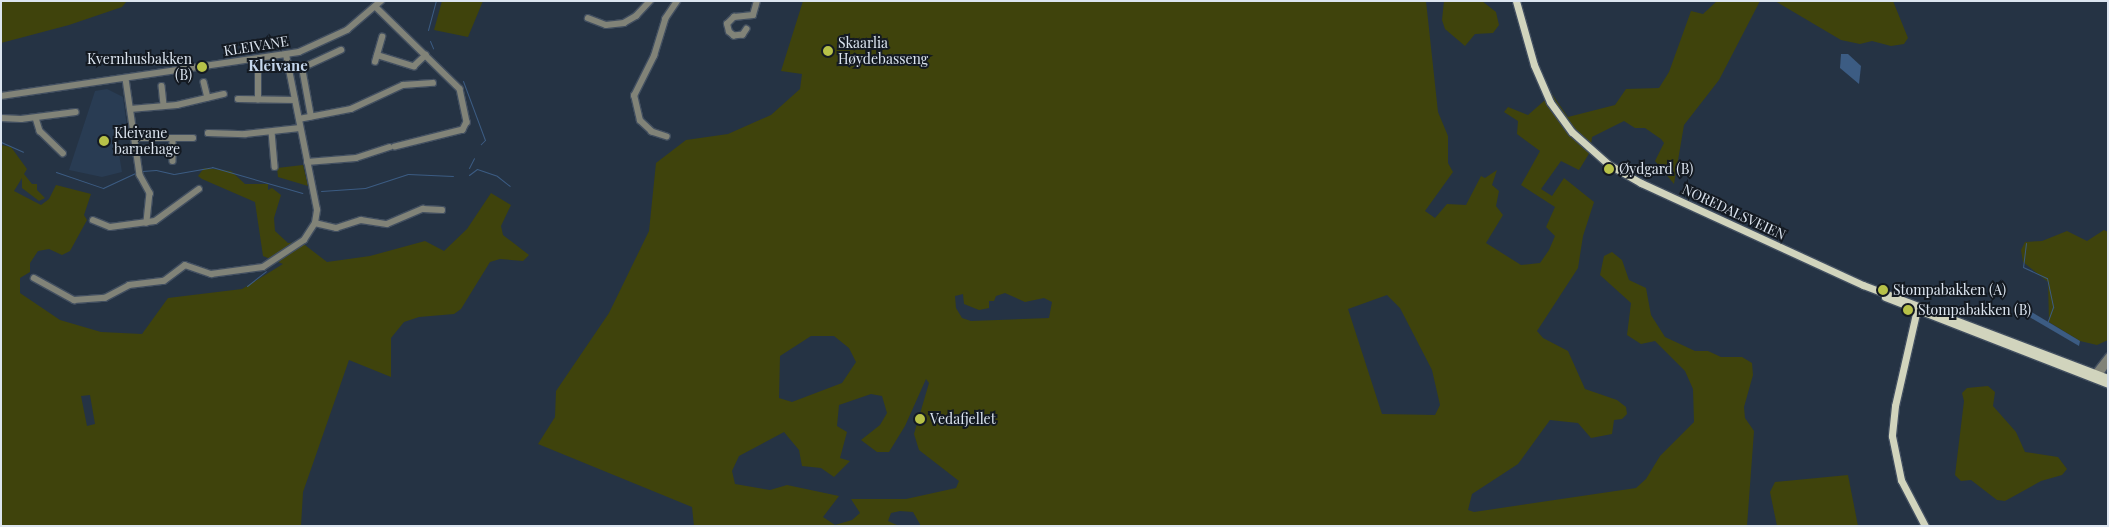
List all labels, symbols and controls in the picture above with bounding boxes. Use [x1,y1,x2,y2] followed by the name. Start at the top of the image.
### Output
[222,33,290,59] street label: KLEIVANE
[838,35,928,68] place label: Skaarlia Høydebasseng
[822,45,834,57] marker: Skaarlia Høydebasseng
[87,51,192,84] place label: Kvernhusbakken (B)
[248,57,308,75] district label: Kleivane
[196,61,208,73] marker: Kvernhusbakken (B)
[114,125,180,158] place label: Kleivane barnehage
[98,135,110,147] marker: Kleivane barnehage
[1619,161,1693,177] place label: Øydgard (B)
[1603,163,1615,175] marker: Øydgard (B)
[1680,181,1788,243] street label: NOREDALSVEIEN
[1893,282,2006,298] place label: Stompabakken (A)
[1877,284,1889,296] marker: Stompabakken (A)
[1918,302,2031,318] place label: Stompabakken (B)
[1902,304,1914,316] marker: Stompabakken (B)
[930,411,996,427] place label: Vedafjellet
[914,413,926,425] marker: Vedafjellet

